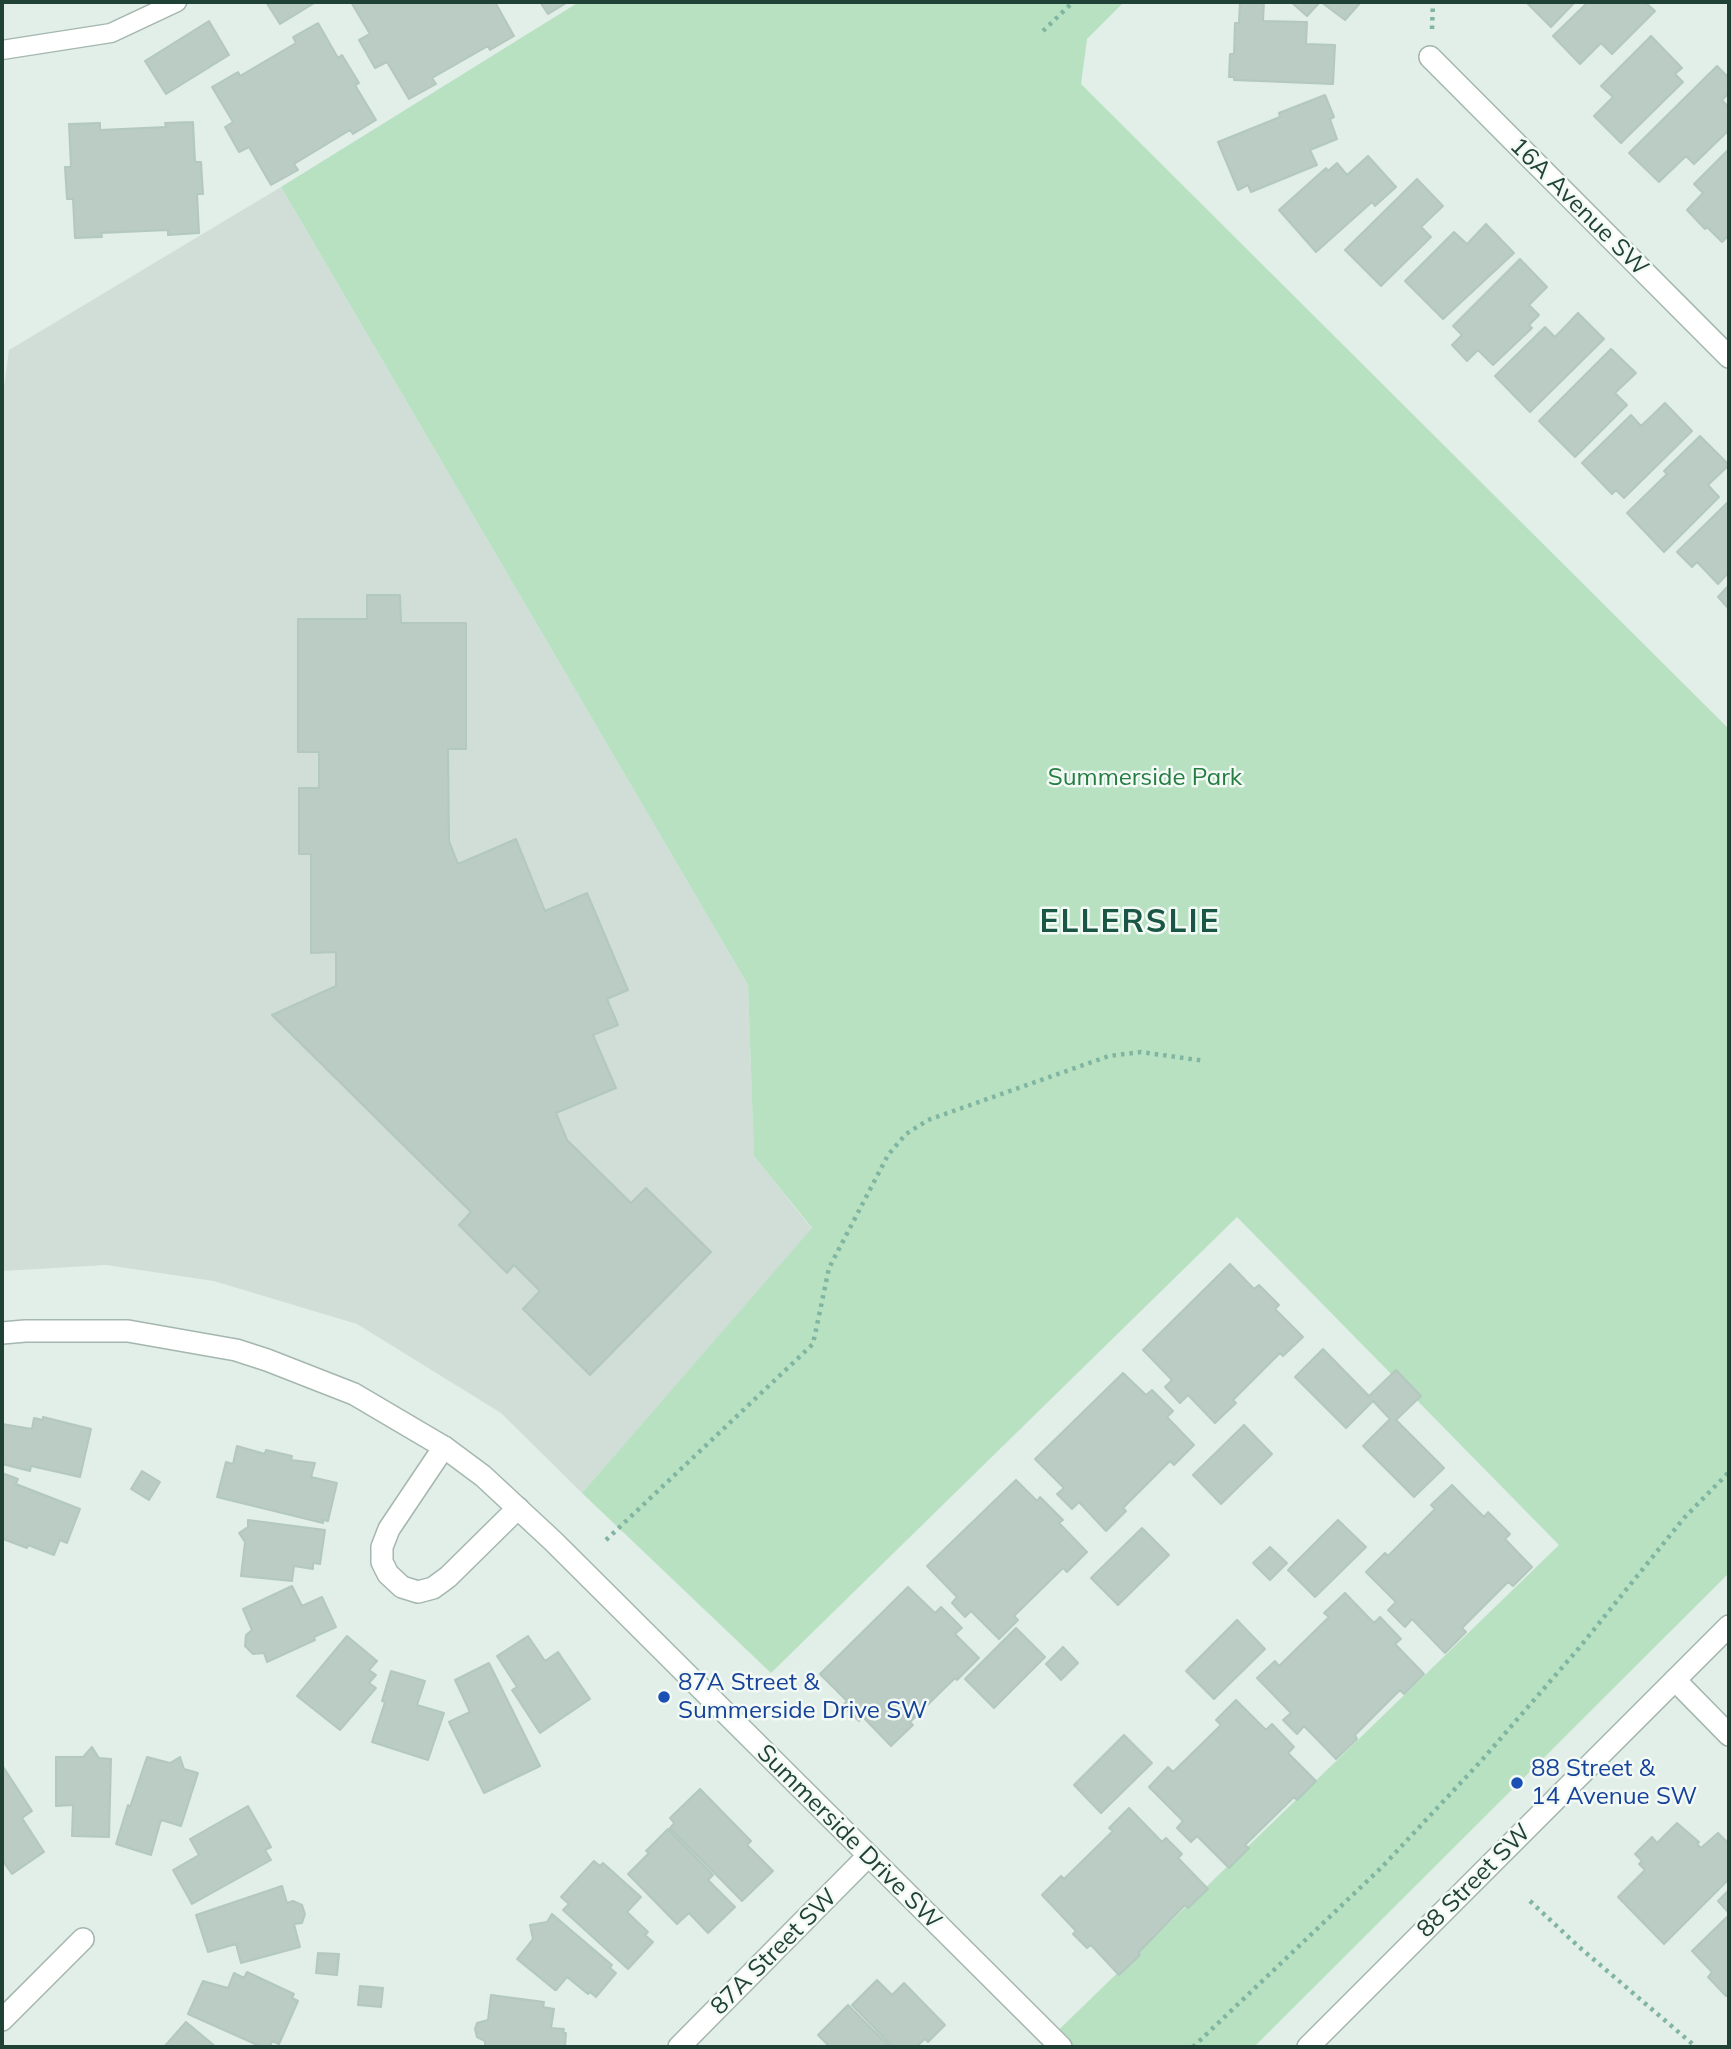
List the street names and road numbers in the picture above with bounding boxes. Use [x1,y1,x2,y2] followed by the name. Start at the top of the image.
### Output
[1504,132,1654,282] street label: 16A Avenue SW
[751,1739,947,1935] street label: Summerside Drive SW
[1411,1818,1537,1944] street label: 88 Street SW
[705,1883,843,2021] street label: 87A Street SW

